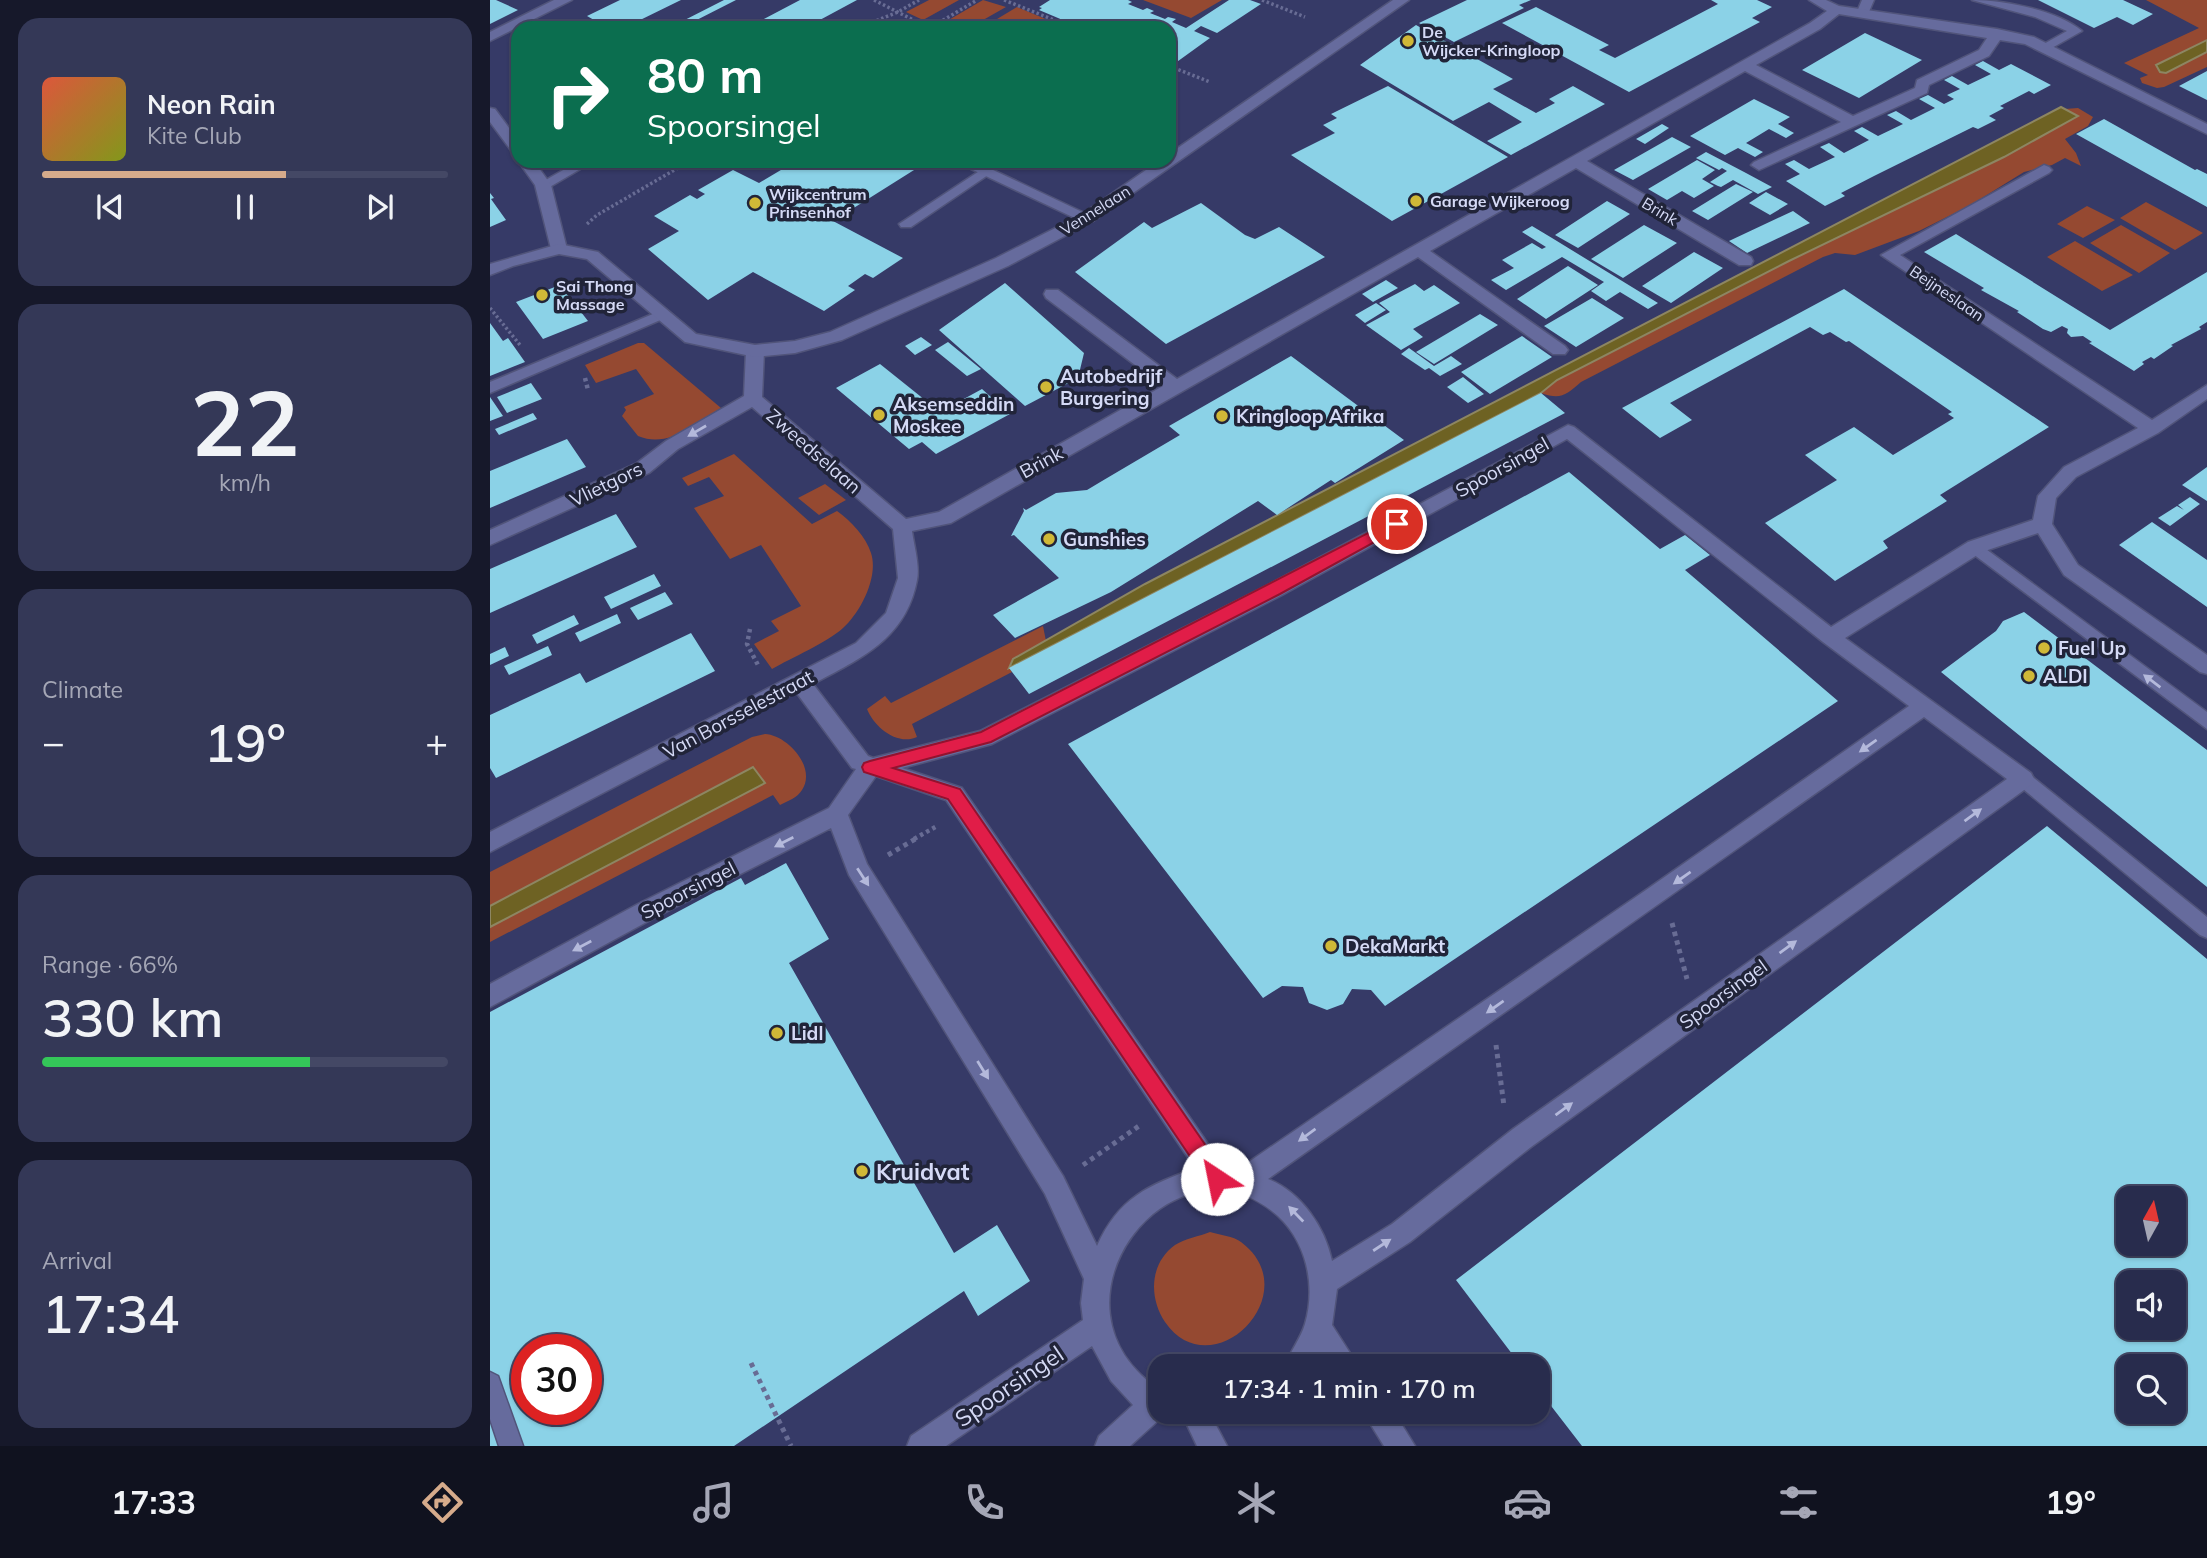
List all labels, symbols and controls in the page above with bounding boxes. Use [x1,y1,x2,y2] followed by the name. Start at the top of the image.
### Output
[1422,22,1561,60] place label: De Wijcker-Kringloop
[1400,33,1416,49] marker: De Wijcker-Kringloop
[647,44,763,105] text: 80 m
[532,49,623,140] icon: right
[147,88,276,121] text: Neon Rain
[647,105,821,145] text: Spoorsingel
[147,121,242,150] text: Kite Club
[1056,181,1134,239] street label: Vennelaan
[769,184,867,222] place label: Wijkcentrum Prinsenhof
[91,188,129,226] icon: previous
[226,188,264,226] icon: pause
[361,188,399,226] icon: next
[1430,191,1570,211] place label: Garage Wijkeroog
[1408,193,1424,209] marker: Garage Wijkeroog
[1639,193,1682,230] street label: Brink
[747,195,763,211] marker: Wijkcentrum Prinsenhof
[1906,261,1988,325] street label: Beijneslaan
[556,276,633,314] place label: Sai Thong Massage
[534,287,550,303] marker: Sai Thong Massage
[1060,364,1163,410] place label: Autobedrijf Burgering
[190,365,300,479] text: 22
[1038,379,1054,395] marker: Autobedrijf Burgering
[893,392,1015,438] place label: Aksemseddin Moskee
[762,403,866,499] street label: Zweedselaan
[1236,404,1384,428] place label: Kringloop Afrika
[871,407,887,423] marker: Aksemseddin Moskee
[1214,408,1230,424] marker: Kringloop Afrika
[687,425,706,438] one-way arrow
[1451,432,1553,502] street label: Spoorsingel
[1015,440,1067,483] street label: Brink
[566,456,646,512] street label: Vlietgors
[219,468,271,497] text: km/h
[1367,494,1427,554] pin
[1378,505,1416,543] icon: arrive
[1063,527,1146,551] place label: Gunshies
[1041,531,1057,547] marker: Gunshies
[2058,636,2127,660] place label: Fuel Up
[2036,640,2052,656] marker: Fuel Up
[659,664,817,764] street label: Van Borsselestraat
[2043,664,2088,688] place label: ALDI
[2021,668,2037,684] marker: ALDI
[2144,673,2162,688] one-way arrow
[42,675,123,704] text: Climate
[204,710,286,775] text: 19°
[42,718,65,766] text: −
[425,718,448,766] text: +
[1859,739,1877,753] one-way arrow
[1964,808,1982,822] one-way arrow
[774,836,794,847] one-way arrow
[637,856,739,924] street label: Spoorsingel
[856,868,869,887] one-way arrow
[1673,871,1691,885] one-way arrow
[1345,934,1445,958] place label: DekaMarkt
[1323,938,1339,954] marker: DekaMarkt
[572,940,591,952] one-way arrow
[1779,940,1797,954] one-way arrow
[42,950,178,979] text: Range · 66%
[1674,954,1772,1034] street label: Spoorsingel
[42,985,223,1050] text: 330 km
[1486,1000,1504,1014] one-way arrow
[791,1021,823,1045] place label: Lidl
[769,1025,785,1041] marker: Lidl
[977,1061,989,1080] one-way arrow
[1555,1102,1573,1116] one-way arrow
[1298,1128,1316,1142] one-way arrow
[1180,1142,1254,1216] position arrow
[876,1157,970,1186] place label: Kruidvat
[854,1163,870,1179] marker: Kruidvat
[2116,1186,2186,1256] north arrow
[2116,1186,2186,1424] map controls
[1287,1206,1304,1223] one-way arrow
[1372,1239,1391,1252] one-way arrow
[42,1246,112,1275] text: Arrival
[2116,1270,2186,1340] button: sound
[42,1281,179,1346] text: 17:34
[511,1334,602,1425] speed limit sign: 30
[949,1339,1069,1433] street label: Spoorsingel
[2116,1354,2186,1424] button: search
[1222,1372,1476,1405] text: 17:34 · 1 min · 170 m
[418,1478,467,1527] icon: directions
[689,1478,738,1527] icon: music
[960,1478,1009,1527] icon: phone
[1232,1478,1281,1527] icon: climate
[1503,1478,1552,1527] icon: car
[1774,1478,1823,1527] icon: filters
[111,1482,196,1522] text: 17:33
[2045,1482,2096,1522] text: 19°

